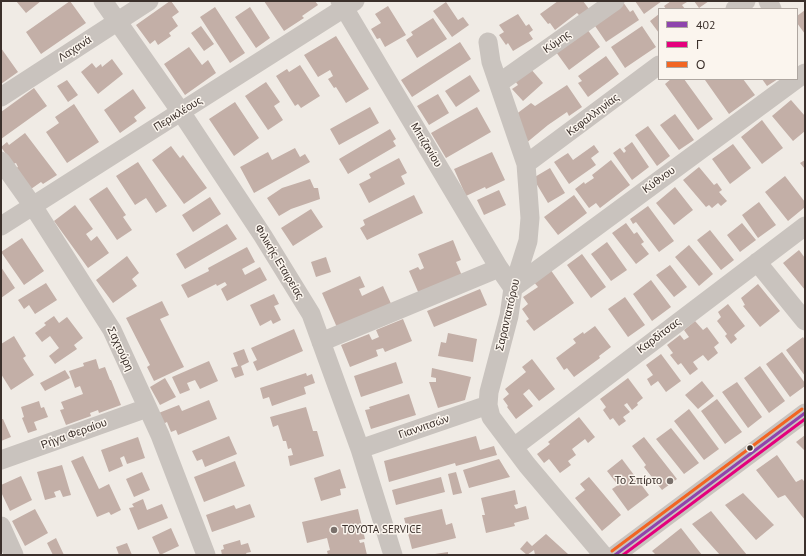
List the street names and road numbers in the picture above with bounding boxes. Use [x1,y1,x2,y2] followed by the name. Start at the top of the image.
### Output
[541,28,573,56] street label: Κύμης
[56,33,94,65] street label: Λαχανά
[564,91,622,139] street label: Κεφαλληνίας
[151,94,205,134] street label: Περικλέους
[408,120,444,170] street label: Μπιζανίου
[640,164,678,196] street label: Κύθνου
[252,222,306,302] street label: Φιλικής Εταιρείας
[493,278,523,352] street label: Σαρανταπόρου
[635,315,683,357] street label: Καρδίτσας
[104,325,136,373] street label: Σαχτούρη
[397,412,451,442] street label: Γιαννιτσών
[39,416,109,452] street label: Ρήγα Φεραίου

